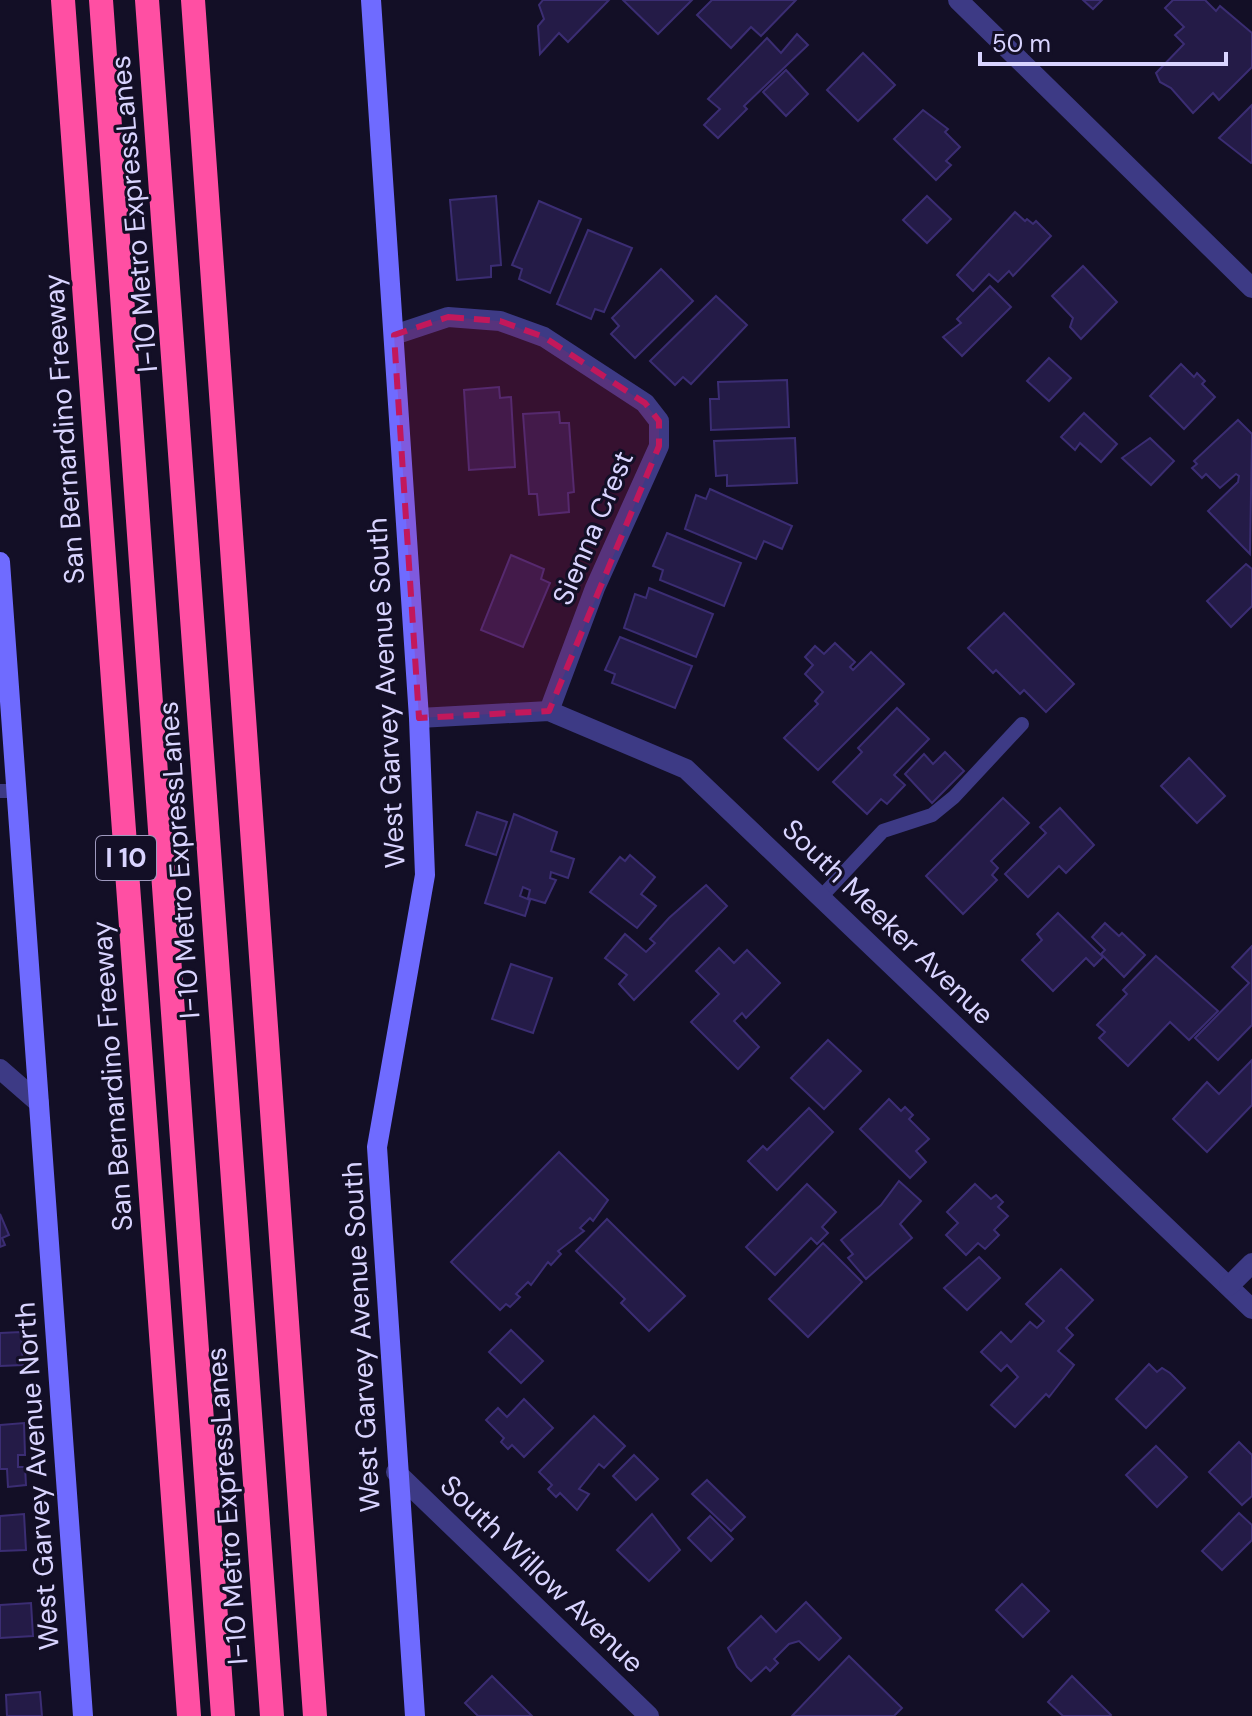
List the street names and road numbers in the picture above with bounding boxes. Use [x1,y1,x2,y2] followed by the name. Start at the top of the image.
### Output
[102,54,166,374] street label: I-10 Metro ExpressLanes
[35,273,93,585] street label: San Bernardino Freeway
[544,445,642,611] street label: Sienna Crest
[358,517,414,869] street label: West Garvey Avenue South
[149,700,209,1020] street label: I-10 Metro ExpressLanes
[774,811,1002,1033] street label: South Meeker Avenue
[96,836,156,880] road number: I 10
[83,920,141,1232] street label: San Bernardino Freeway
[333,1161,389,1513] street label: West Garvey Avenue South
[6,1301,68,1651] street label: West Garvey Avenue North
[197,1346,257,1666] street label: I-10 Metro ExpressLanes
[432,1467,652,1681] street label: South Willow Avenue

